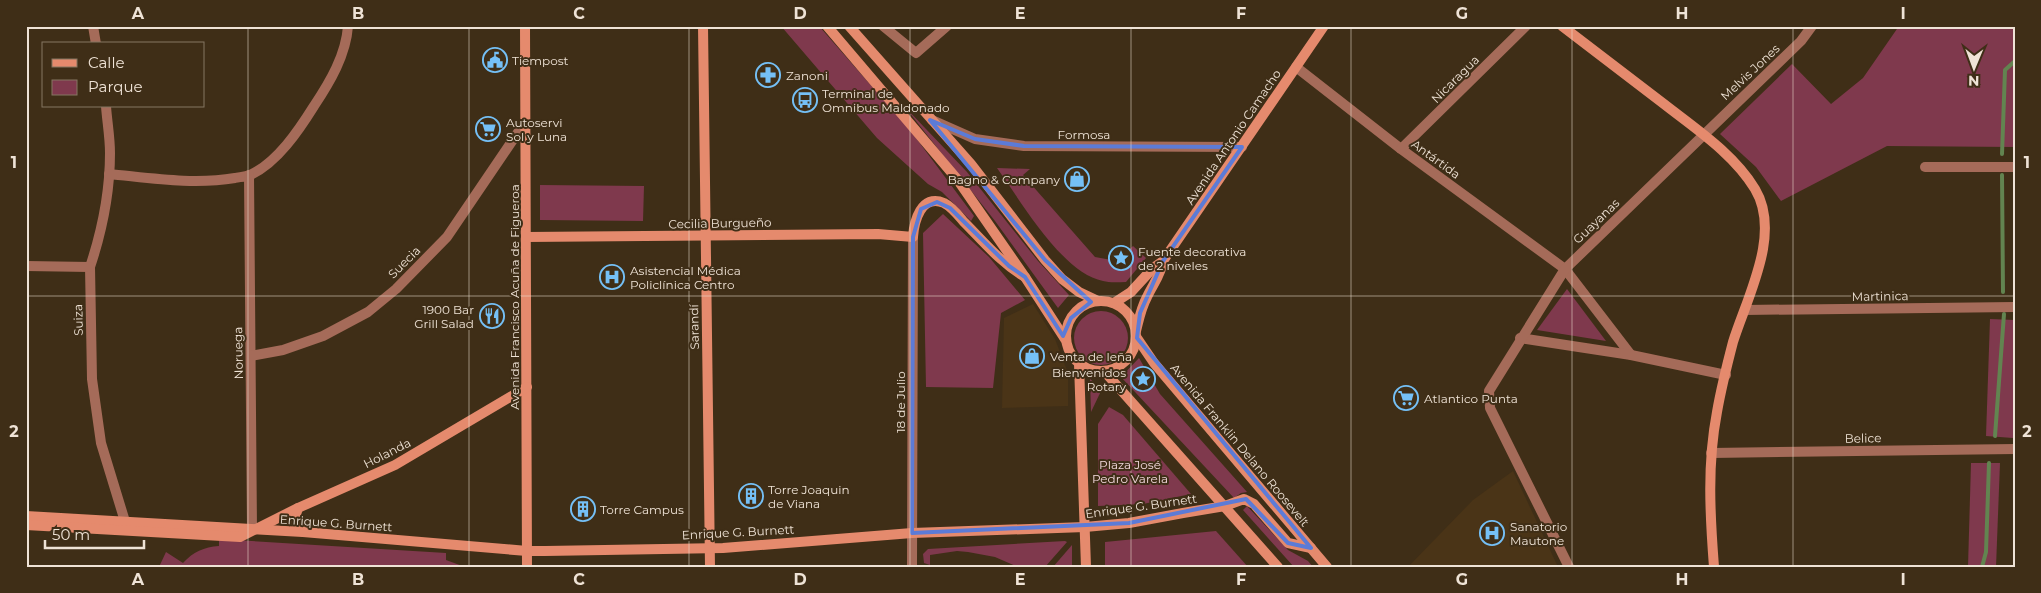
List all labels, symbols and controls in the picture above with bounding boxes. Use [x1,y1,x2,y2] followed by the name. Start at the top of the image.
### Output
[131,4,145,23] text: A
[352,4,364,23] text: B
[573,4,585,23] text: C
[793,4,807,23] text: D
[1015,4,1025,23] text: E
[1236,4,1246,23] text: F
[1456,4,1468,23] text: G
[1676,4,1688,23] text: H
[1900,4,1906,23] text: I
[1717,41,1783,103] street label: Melvis Jones
[42,42,205,108] legend
[1948,42,1998,92] north arrow
[482,47,508,73] public building icon: Tiempost
[1428,52,1482,106] street label: Nicaragua
[88,53,125,72] text: Calle
[512,53,569,68] place label: Tiempost
[755,62,781,88] pharmacy icon: Zanoni
[1182,66,1284,208] street label: Avenida Antonio Camacho
[786,68,828,83] place label: Zanoni
[1968,72,1980,90] text: N
[88,77,143,96] text: Parque
[822,86,950,115] place label: Terminal de Omnibus Maldonado
[792,87,818,113] bus stop icon: Terminal de Omnibus Maldonado
[506,115,567,144] place label: Autoservi Sol y Luna
[475,116,501,142] supermarket icon: Autoservi Sol y Luna
[1058,127,1110,142] street label: Formosa
[1409,136,1463,182] street label: Antártida
[11,153,17,172] text: 1
[2024,153,2030,172] text: 1
[1064,166,1090,192] shop icon: Bagno & Company
[948,172,1060,187] place label: Bagno & Company
[507,184,522,410] street label: Avenida Francisco Acuña de Figueroa
[1570,195,1622,247] street label: Guayanas
[668,215,772,231] street label: Cecilia Burgueño
[385,243,423,281] street label: Suecia
[1138,244,1246,273] place label: Fuente decorativa de 2 niveles
[1108,245,1134,271] place icon: Fuente decorativa de 2 niveles
[630,263,741,292] place label: Asistencial Médica Policlínica Centro
[599,264,625,290] hospital icon: Asistencial Médica Policlínica Centro
[1851,288,1909,304] street label: Martinica
[414,302,474,331] place label: 1900 Bar Grill Salad
[479,303,505,329] restaurant icon: 1900 Bar Grill Salad
[686,303,702,350] street label: Sarandí
[70,304,86,336] street label: Suiza
[230,327,246,379] street label: Noruega
[1019,343,1045,369] shop icon: Venta de leña
[1050,349,1132,364] place label: Venta de leña
[1167,361,1313,530] street label: Avenida Franklin Delano Roosevelt
[1052,365,1126,394] place label: Bienvenidos Rotary
[1130,366,1156,392] place icon: Bienvenidos Rotary
[893,371,908,433] street label: 18 de Julio
[1393,385,1419,411] supermarket icon: Atlantico Punta
[1424,391,1518,406] place label: Atlantico Punta
[9,422,19,441] text: 2
[2022,422,2032,441] text: 2
[1845,430,1881,446] street label: Belice
[361,435,413,471] street label: Holanda
[1092,457,1168,486] park label: Plaza José Pedro Varela
[768,482,850,511] place label: Torre Joaquin de Viana
[738,483,764,509] building icon: Torre Joaquin de Viana
[1084,491,1198,521] street label: Enrique G. Burnett
[570,496,596,522] building icon: Torre Campus
[600,502,684,517] place label: Torre Campus
[279,512,393,534] street label: Enrique G. Burnett
[45,518,144,550] scale bar
[1510,519,1567,548] place label: Sanatorio Mautone
[1479,520,1505,546] hospital icon: Sanatorio Mautone
[681,522,795,542] street label: Enrique G. Burnett
[52,525,90,544] text: 50 m
[131,570,145,589] text: A
[352,570,364,589] text: B
[573,570,585,589] text: C
[793,570,807,589] text: D
[1015,570,1025,589] text: E
[1236,570,1246,589] text: F
[1456,570,1468,589] text: G
[1676,570,1688,589] text: H
[1900,570,1906,589] text: I

